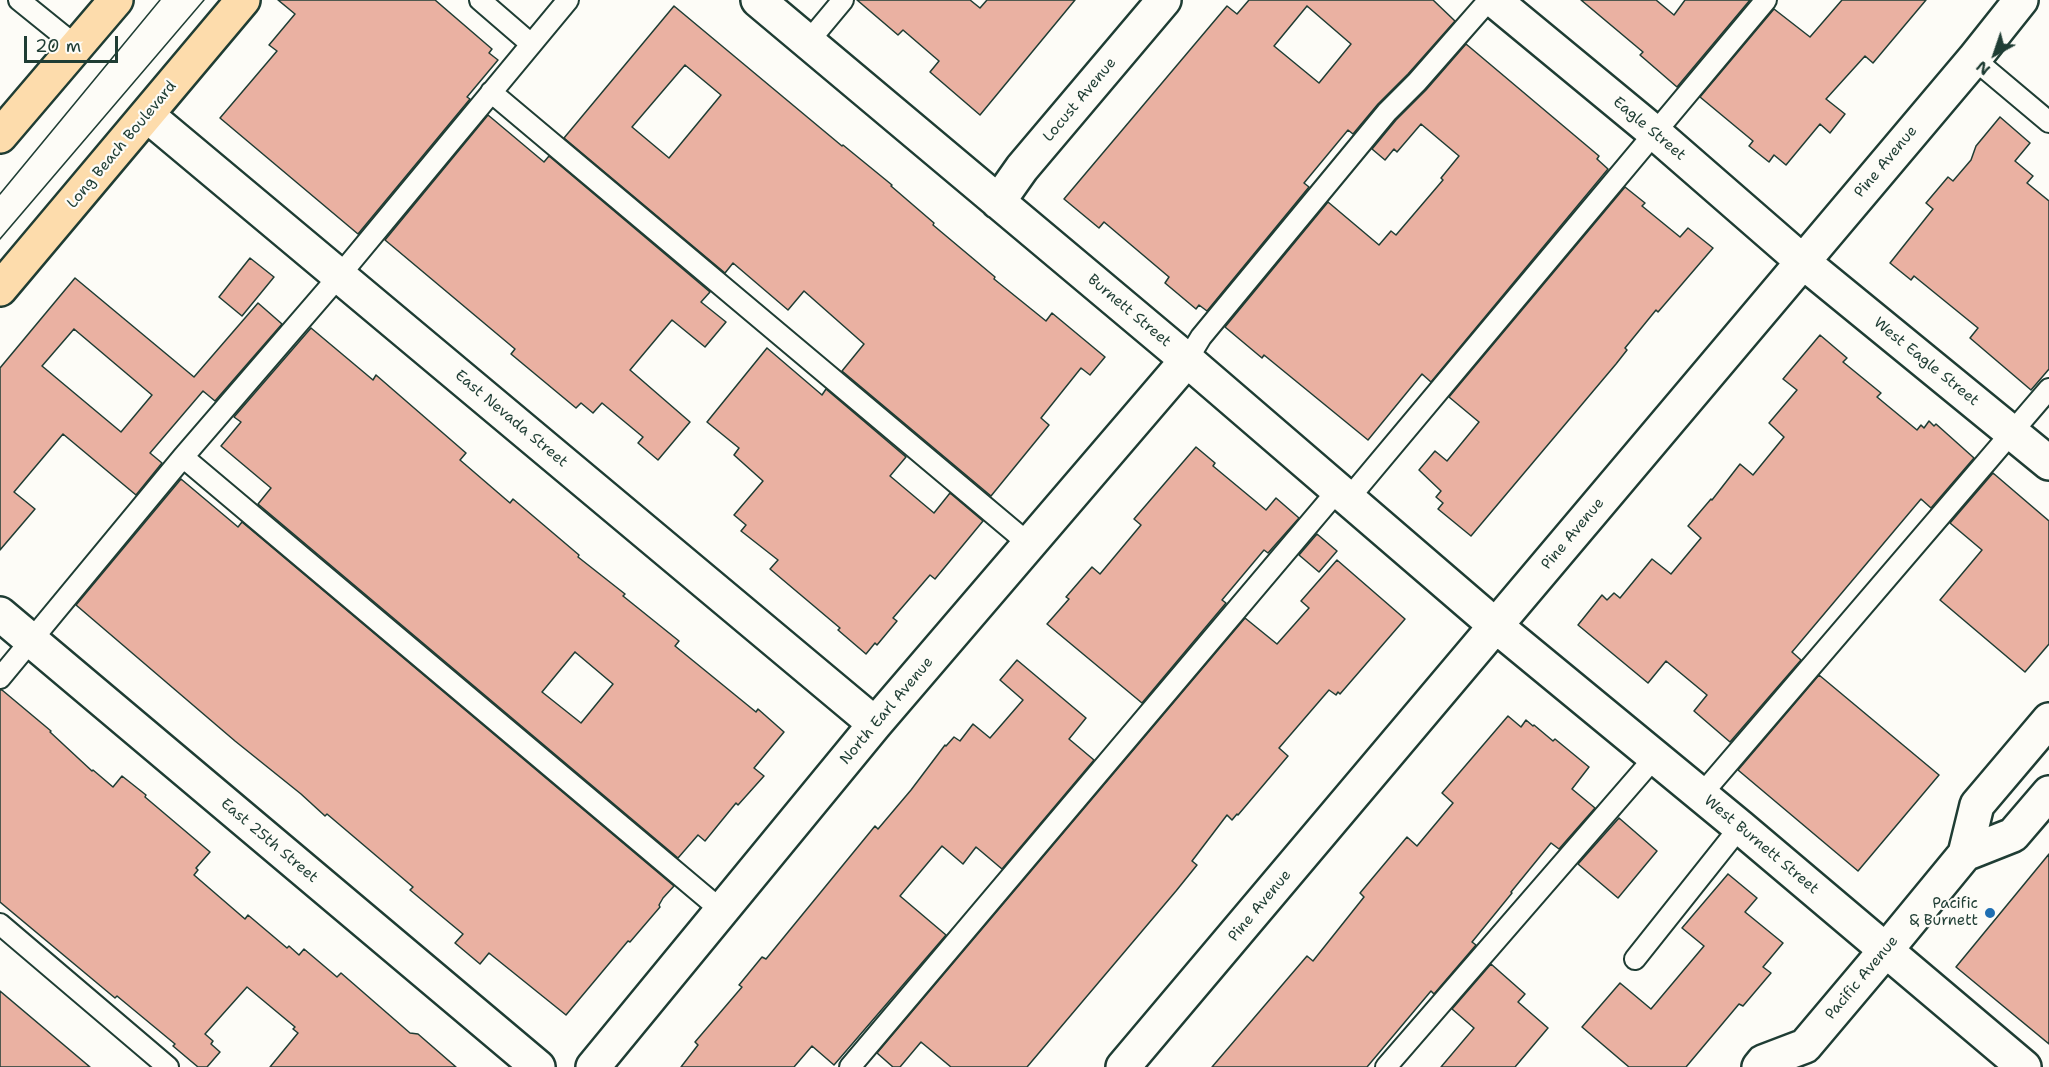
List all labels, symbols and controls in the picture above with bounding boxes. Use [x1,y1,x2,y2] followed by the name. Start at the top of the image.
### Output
[27,24,122,62] scale bar
[1965,24,2025,84] north arrow
[35,34,81,58] text: 20 m
[1040,54,1120,146] street label: Locust Avenue
[1971,56,1995,80] text: N
[64,78,180,212] street label: Long Beach Boulevard
[1609,93,1689,165] street label: Eagle Street
[1851,122,1921,202] street label: Pine Avenue
[1084,271,1174,351] street label: Burnett Street
[1870,314,1982,410] street label: West Eagle Street
[451,367,571,471] street label: East Nevada Street
[1538,494,1608,574] street label: Pine Avenue
[837,654,937,768] street label: North Earl Avenue
[1700,792,1822,898] street label: West Burnett Street
[217,795,321,887] street label: East 25th Street
[1225,866,1295,946] street label: Pine Avenue
[1909,895,1978,930] place label: Pacific & Burnett
[1983,906,1997,920] marker: Pacific & Burnett
[1822,932,1902,1024] street label: Pacific Avenue

